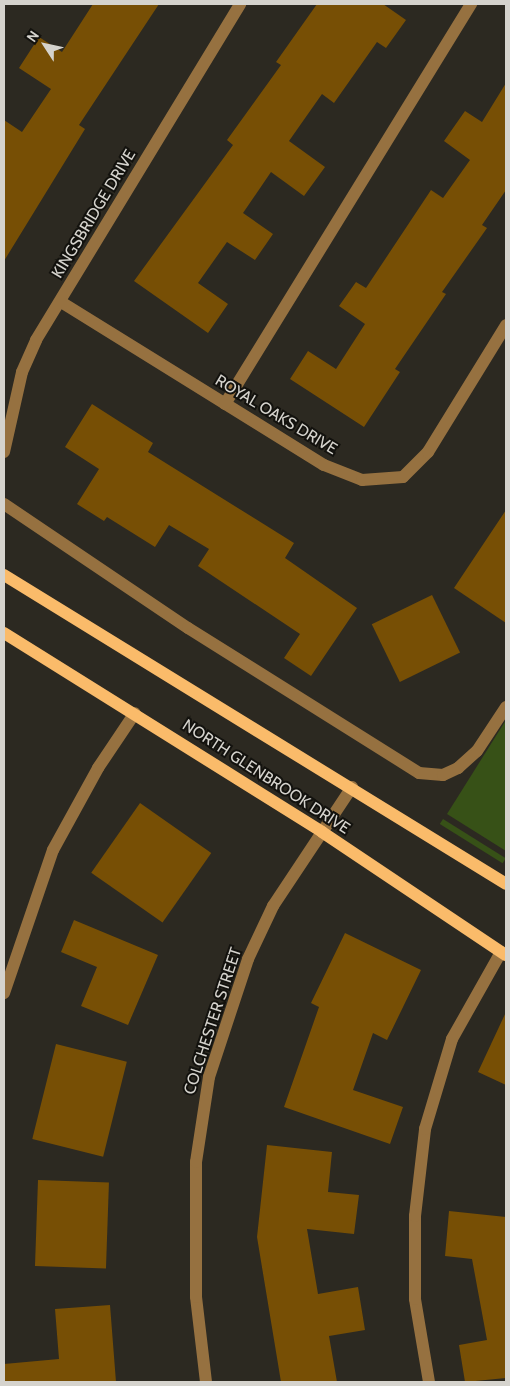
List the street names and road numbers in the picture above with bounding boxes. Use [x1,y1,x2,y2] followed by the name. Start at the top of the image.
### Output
[48,146,140,282] street label: KINGSBRIDGE DRIVE
[211,371,341,459] street label: ROYAL OAKS DRIVE
[179,716,353,838] street label: NORTH GLENBROOK DRIVE
[180,945,246,1097] street label: COLCHESTER STREET

